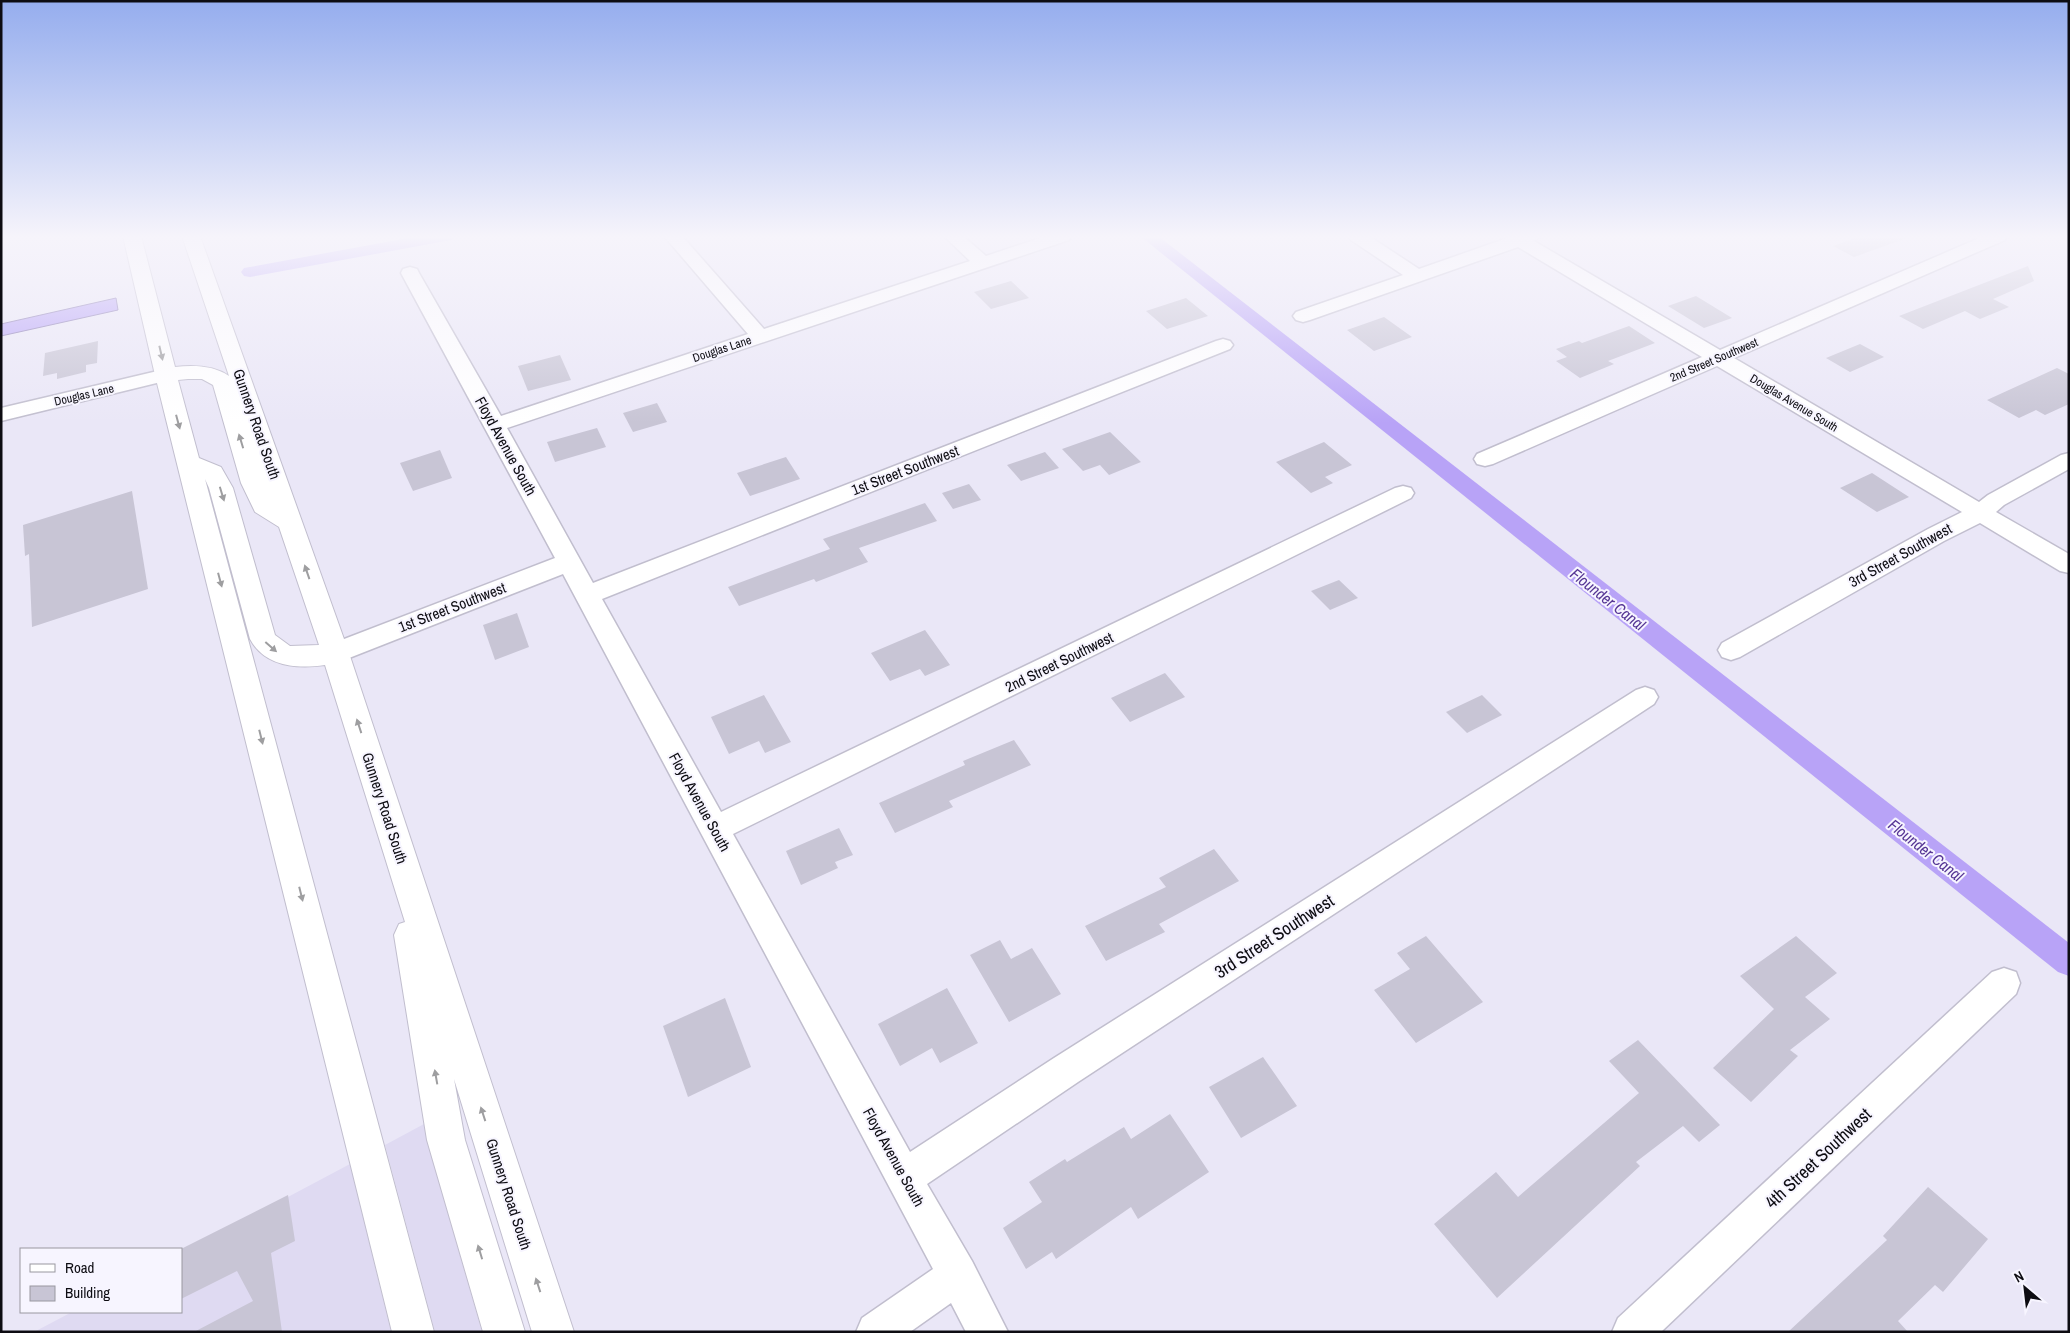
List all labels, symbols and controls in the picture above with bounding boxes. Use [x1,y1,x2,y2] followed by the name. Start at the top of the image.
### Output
[691,332,753,366] street label: Douglas Lane
[1668,334,1761,386] street label: 2nd Street Southwest
[157,346,165,361] one-way arrow
[228,366,286,482] street label: Gunnery Road South
[1747,370,1841,436] street label: Douglas Avenue South
[53,380,115,410] street label: Douglas Lane
[470,393,542,499] street label: Floyd Avenue South
[175,415,183,430] one-way arrow
[236,433,244,448] one-way arrow
[848,440,962,500] street label: 1st Street Southwest
[219,487,227,502] one-way arrow
[1845,518,1956,592] street label: 3rd Street Southwest
[1566,563,1651,636] water label: Flounder Canal
[303,564,310,579] one-way arrow
[216,572,224,587] one-way arrow
[395,577,509,637] street label: 1st Street Southwest
[1002,627,1117,697] street label: 2nd Street Southwest
[265,641,277,653] one-way arrow
[354,718,362,733] one-way arrow
[257,729,265,744] one-way arrow
[664,749,736,855] street label: Floyd Avenue South
[357,750,413,866] street label: Gunnery Road South
[1884,814,1969,887] water label: Flounder Canal
[297,887,305,902] one-way arrow
[1209,888,1339,984] street label: 3rd Street Southwest
[431,1069,439,1085] one-way arrow
[1759,1102,1877,1214] street label: 4th Street Southwest
[858,1104,930,1210] street label: Floyd Avenue South
[479,1106,487,1121] one-way arrow
[481,1136,537,1252] street label: Gunnery Road South
[475,1244,483,1259] one-way arrow
[20,1248,182,1313] legend
[65,1257,94,1278] text: Road
[2000,1263,2050,1313] north arrow
[2011,1267,2027,1286] text: N
[534,1278,542,1293] one-way arrow
[65,1282,110,1303] text: Building

